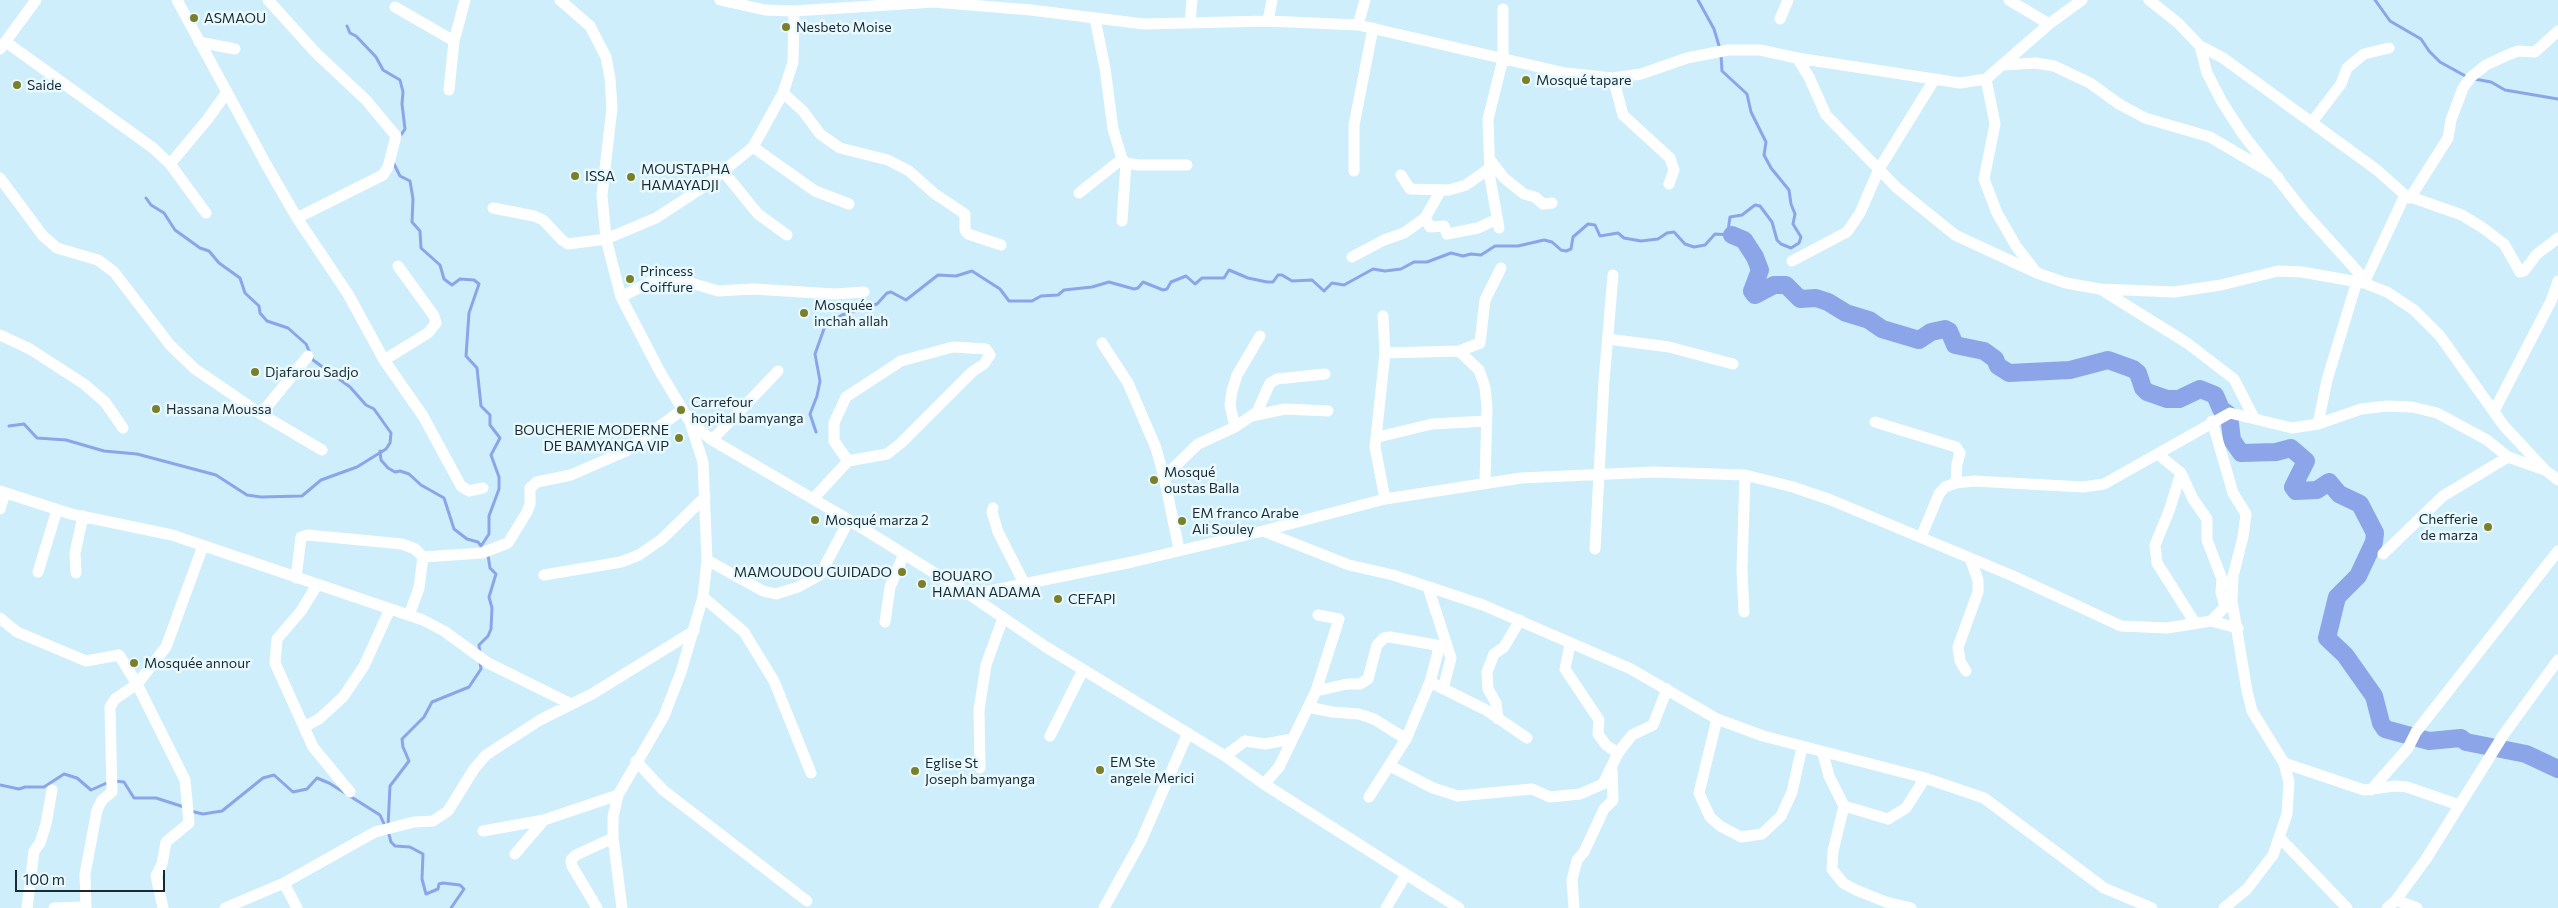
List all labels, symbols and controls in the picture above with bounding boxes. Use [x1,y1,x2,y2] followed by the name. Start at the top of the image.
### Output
[204,10,266,26] place label: ASMAOU
[188,12,200,24] marker: ASMAOU
[796,19,892,35] place label: Nesbeto Moise
[780,21,792,33] marker: Nesbeto Moise
[1536,72,1631,88] place label: Mosqué tapare
[1520,74,1532,86] marker: Mosqué tapare
[27,77,62,93] place label: Saide
[11,79,23,91] marker: Saide
[641,161,730,193] place label: MOUSTAPHA HAMAYADJI
[585,168,615,184] place label: ISSA
[569,170,581,182] marker: ISSA
[625,171,637,183] marker: MOUSTAPHA HAMAYADJI
[640,263,693,296] place label: Princess Coiffure
[624,273,636,285] marker: Princess Coiffure
[814,297,888,330] place label: Mosquée inchah allah
[798,307,810,319] marker: Mosquée inchah allah
[265,364,359,380] place label: Djafarou Sadjo
[249,366,261,378] marker: Djafarou Sadjo
[691,394,803,427] place label: Carrefour hopital bamyanga
[166,401,271,417] place label: Hassana Moussa
[150,403,162,415] marker: Hassana Moussa
[675,404,687,416] marker: Carrefour hopital bamyanga
[514,422,669,454] place label: BOUCHERIE MODERNE DE BAMYANGA VIP
[673,432,685,444] marker: BOUCHERIE MODERNE DE BAMYANGA VIP
[1164,464,1239,497] place label: Mosqué oustas Balla
[1148,474,1160,486] marker: Mosqué oustas Balla
[1192,505,1299,538] place label: EM franco Arabe Ali Souley
[2419,511,2478,544] place label: Chefferie de marza
[825,512,929,528] place label: Mosqué marza 2
[809,514,821,526] marker: Mosqué marza 2
[1176,515,1188,527] marker: EM franco Arabe Ali Souley
[2482,521,2494,533] marker: Chefferie de marza
[734,564,892,580] place label: MAMOUDOU GUIDADO
[896,566,908,578] marker: MAMOUDOU GUIDADO
[932,568,1041,600] place label: BOUARO HAMAN ADAMA
[916,578,928,590] marker: BOUARO HAMAN ADAMA
[1068,591,1116,607] place label: CEFAPI
[1052,593,1064,605] marker: CEFAPI
[144,655,251,671] place label: Mosquée annour
[128,657,140,669] marker: Mosquée annour
[1110,754,1194,786] place label: EM Ste angele Merici
[925,755,1035,788] place label: Eglise St Joseph bamyanga
[1094,764,1106,776] marker: EM Ste angele Merici
[909,765,921,777] marker: Eglise St Joseph bamyanga
[18,860,168,892] scale bar
[23,870,65,888] text: 100 m

